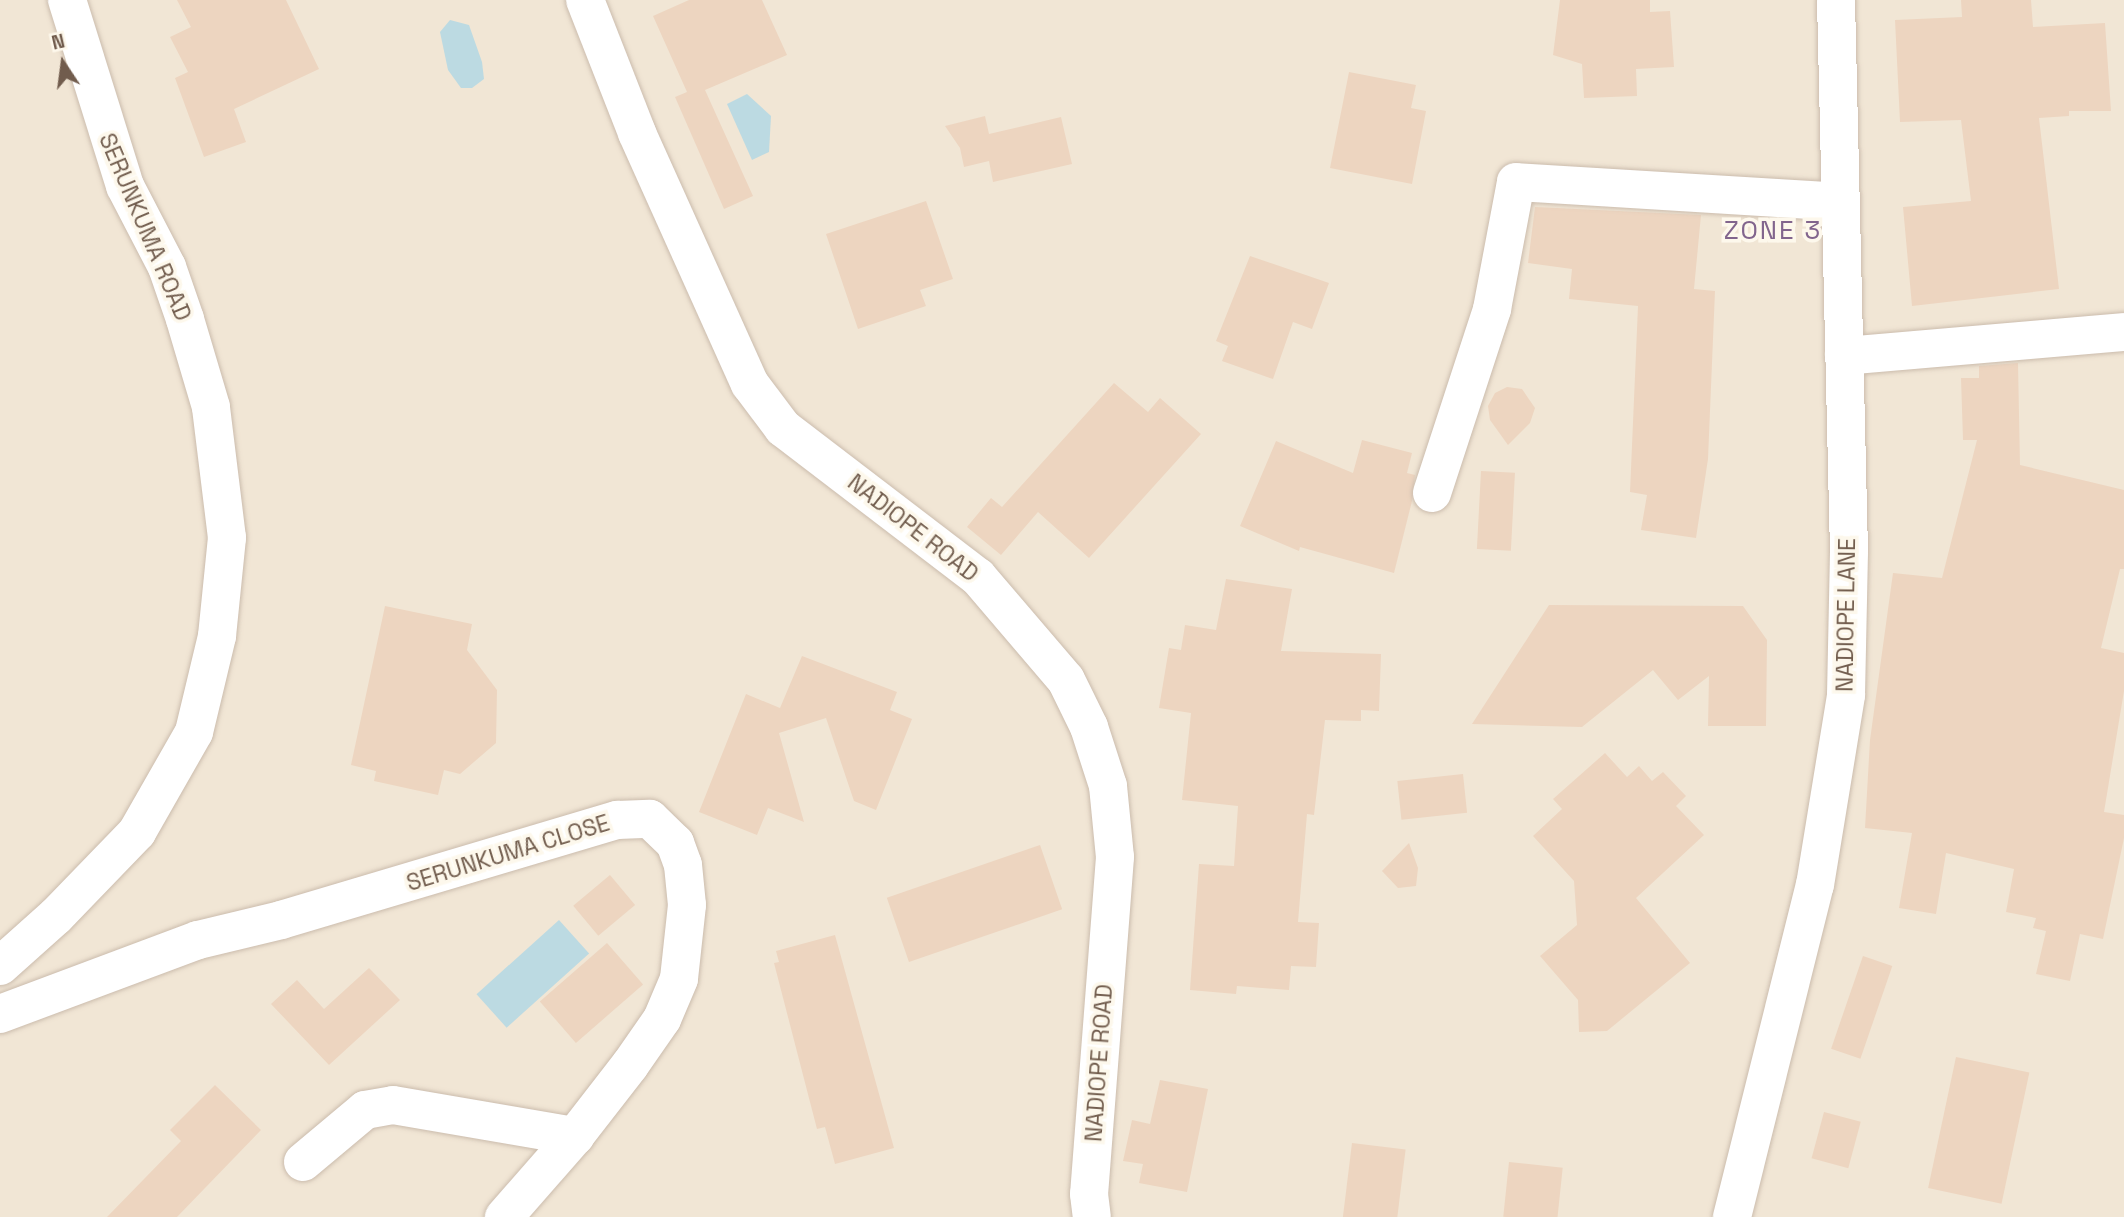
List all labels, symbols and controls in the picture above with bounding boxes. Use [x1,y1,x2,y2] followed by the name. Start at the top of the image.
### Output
[28,28,98,98] north arrow
[49,28,67,56] text: N
[93,129,197,325] street label: SERUNKUMA ROAD
[1725,215,1821,247] district label: ZONE 3
[842,468,984,588] street label: NADIOPE ROAD
[1831,538,1861,692] street label: NADIOPE LANE
[403,809,613,897] street label: SERUNKUMA CLOSE
[1080,983,1118,1143] street label: NADIOPE ROAD

